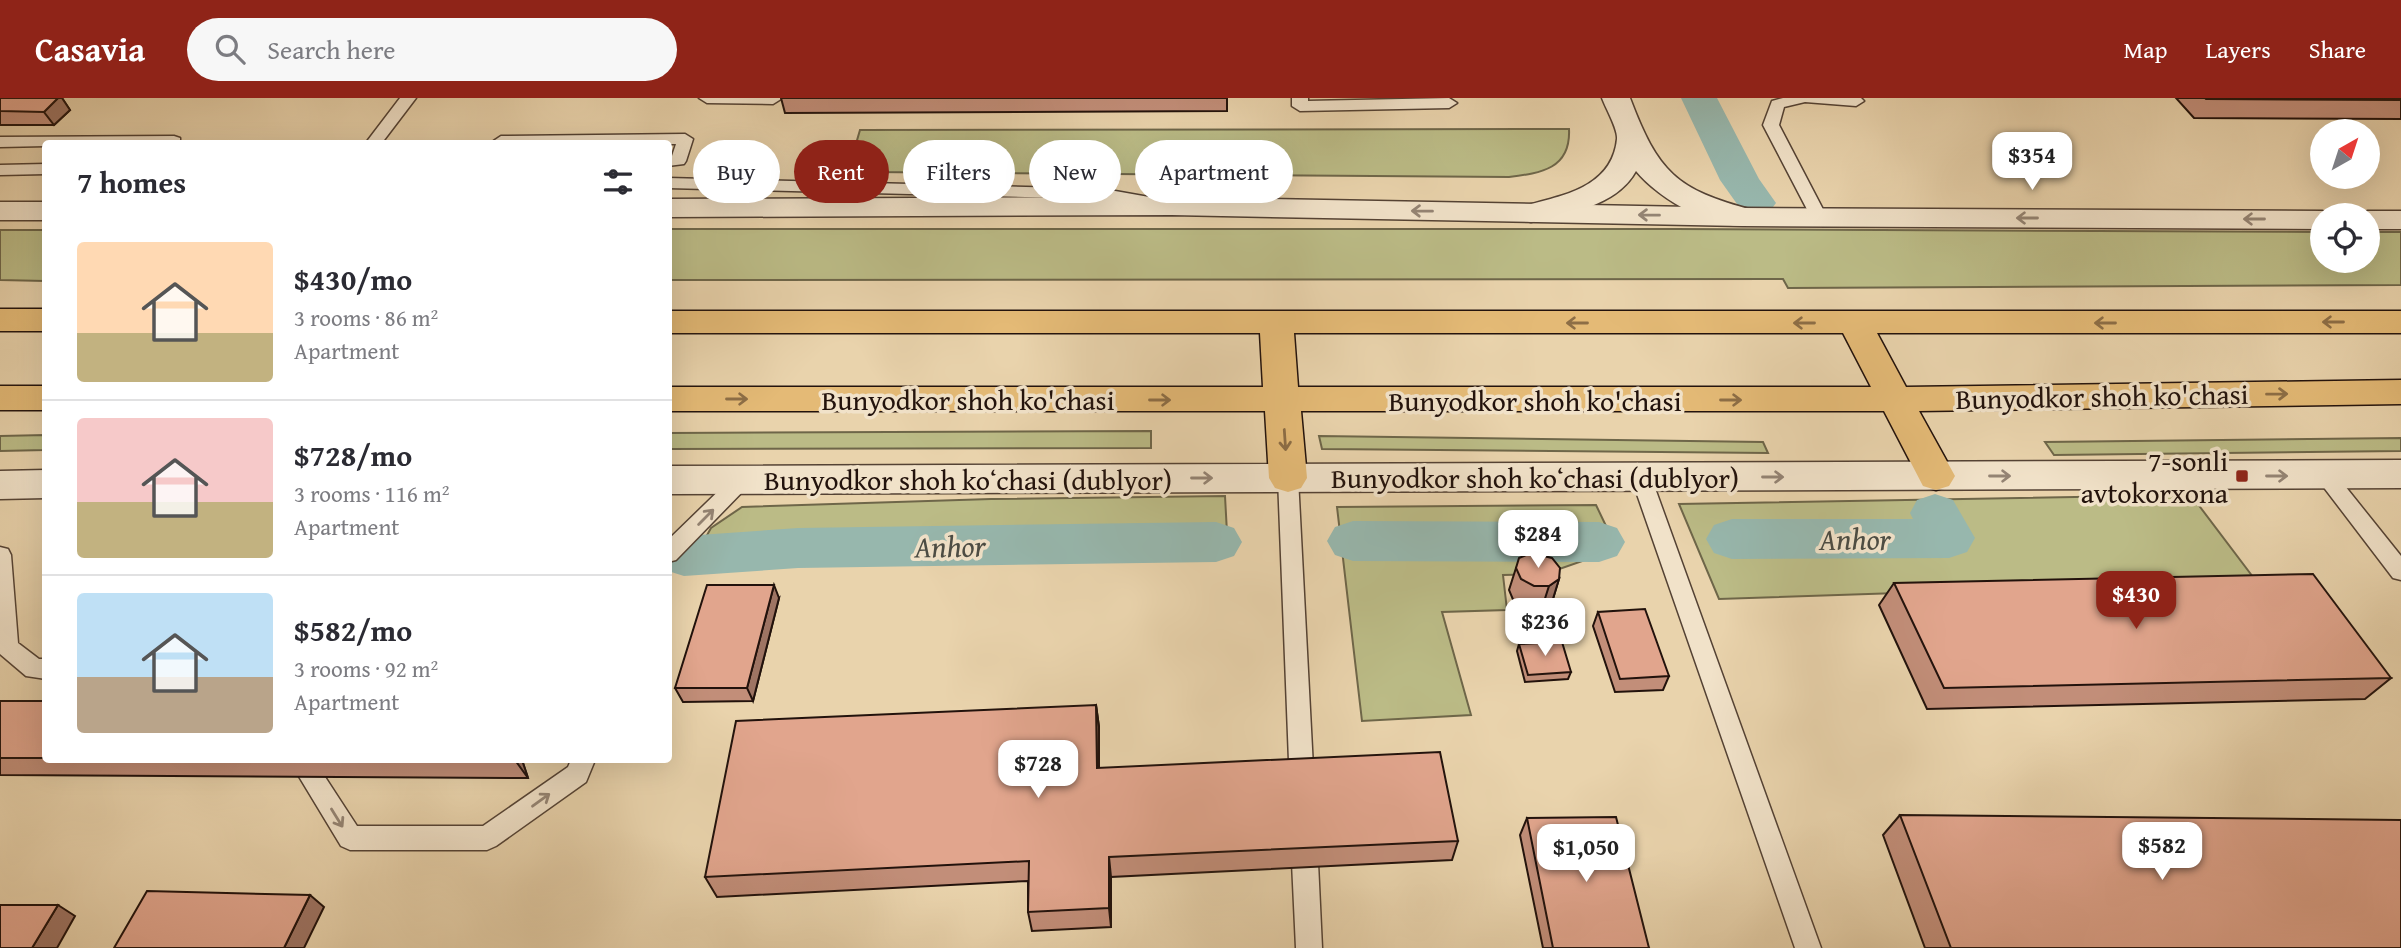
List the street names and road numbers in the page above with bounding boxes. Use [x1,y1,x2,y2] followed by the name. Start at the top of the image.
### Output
[1955,373,2249,419] street label: Bunyodkor shoh ko'chasi
[821,379,1115,420] street label: Bunyodkor shoh ko'chasi
[1388,380,1682,421] street label: Bunyodkor shoh ko'chasi
[1331,457,1739,498] street label: Bunyodkor shoh koʻchasi (dublyor)
[764,459,1172,500] street label: Bunyodkor shoh koʻchasi (dublyor)

